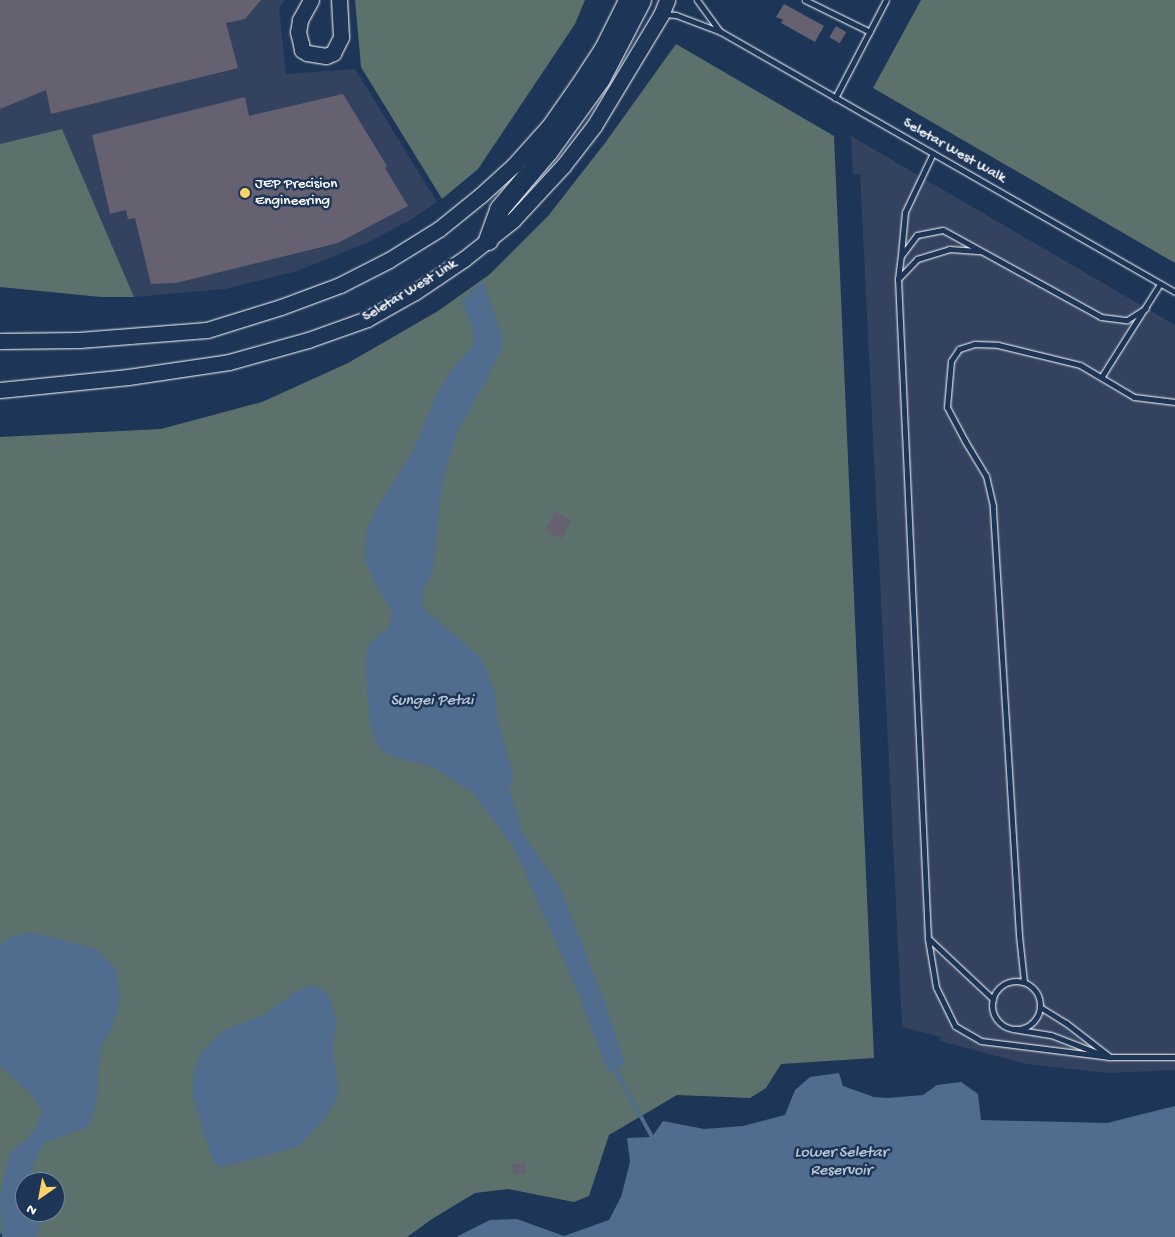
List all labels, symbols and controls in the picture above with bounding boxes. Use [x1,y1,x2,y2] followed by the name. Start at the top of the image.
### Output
[899,114,1009,188] street label: Seletar West Walk
[255,175,337,210] place label: JEP Precision Engineering
[239,187,251,199] marker: JEP Precision Engineering
[359,256,461,326] street label: Seletar West Link
[390,692,474,712] water label: Sungei Petai
[795,1144,887,1182] water label: Lower Seletar Reservoir
[15,1172,65,1222] north arrow
[24,1200,41,1219] text: N

